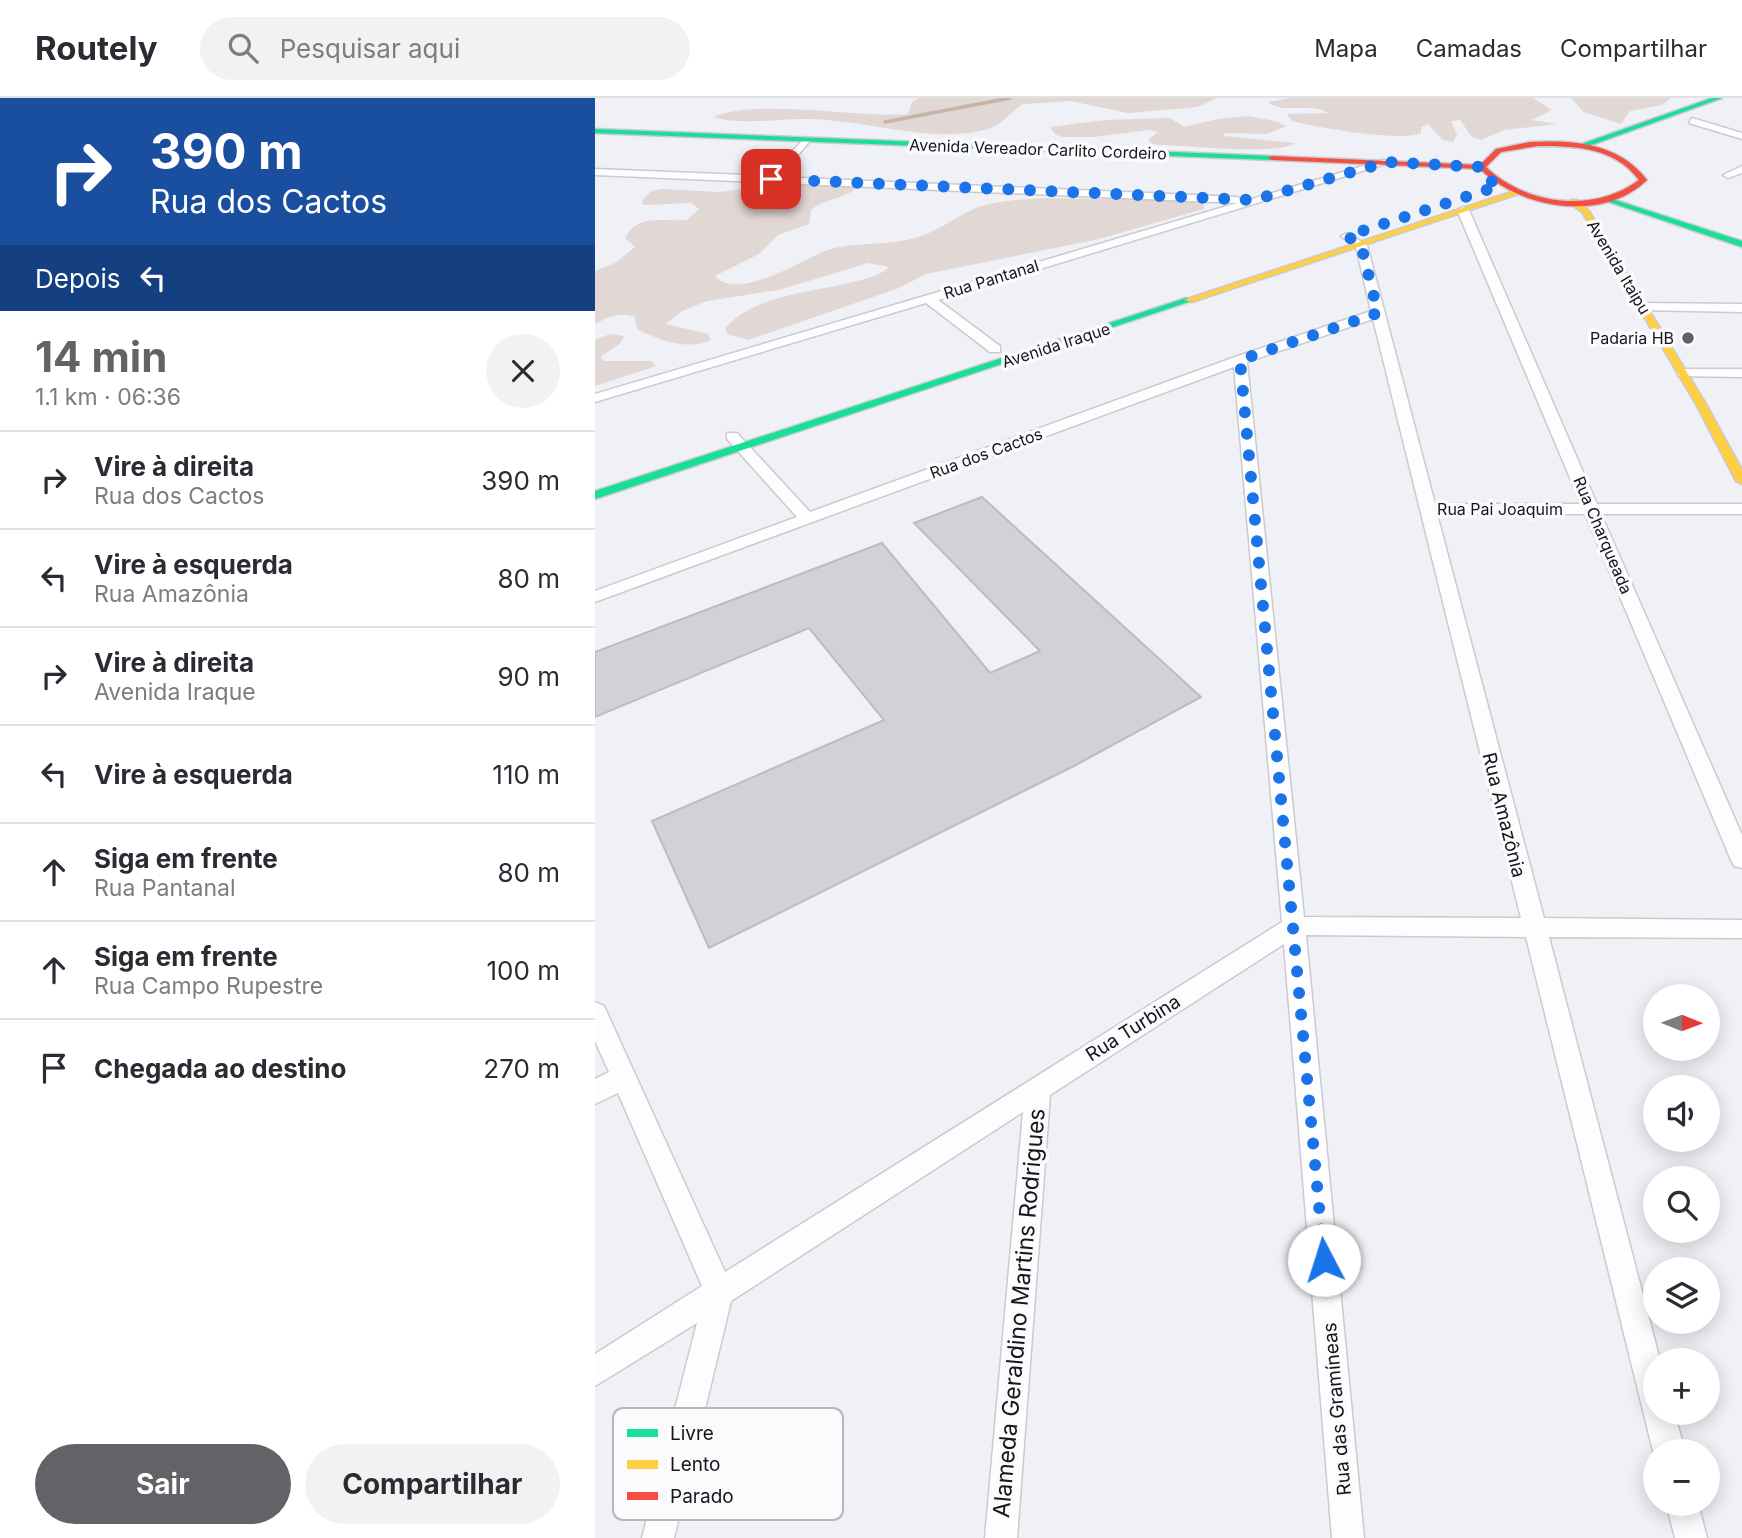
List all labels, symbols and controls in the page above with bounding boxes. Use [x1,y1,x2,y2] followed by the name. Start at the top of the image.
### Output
[200,17,690,80] search box
[35,28,158,68] text: Routely
[224,29,262,67] icon: search
[280,33,460,64] text: Pesquisar aqui
[1314,34,1378,63] text: Mapa
[1416,34,1522,63] text: Camadas
[1560,34,1707,63] text: Compartilhar
[150,122,303,181] text: 390 m
[35,126,126,217] icon: right
[909,135,1167,163] street label: Avenida Vereador Carlito Cordeiro
[741,149,801,209] pin
[752,160,790,198] icon: arrive
[150,182,387,221] text: Rua dos Cactos
[1583,216,1655,318] street label: Avenida Itaipu
[941,255,1041,303] street label: Rua Pantanal
[134,259,172,297] icon: left
[35,263,120,294] text: Depois
[999,318,1113,372] street label: Avenida Iraque
[1590,328,1674,348] place label: Padaria HB
[1680,330,1696,346] marker: Padaria HB
[35,331,167,382] text: 14 min
[486,334,560,408] button: close
[35,383,181,411] text: 1.1 km · 06:36
[927,423,1045,483] street label: Rua dos Cactos
[94,451,254,482] text: Vire à direita
[35,461,73,499] icon: right
[481,465,560,496] text: 390 m
[1569,473,1637,597] street label: Rua Charqueada
[94,482,264,510] text: Rua dos Cactos
[1437,499,1563,519] street label: Rua Pai Joaquim
[94,549,293,580] text: Vire à esquerda
[35,559,73,597] icon: left
[497,563,560,594] text: 80 m
[94,580,249,608] text: Rua Amazônia
[94,647,254,678] text: Vire à direita
[35,657,73,695] icon: right
[497,661,560,692] text: 90 m
[94,678,256,706] text: Avenida Iraque
[1477,750,1531,880] street label: Rua Amazônia
[35,755,73,793] icon: left
[94,759,293,790] text: Vire à esquerda
[492,759,560,790] text: 110 m
[94,843,278,874] text: Siga em frente
[35,853,73,891] icon: ahead
[497,857,560,888] text: 80 m
[94,874,236,902] text: Rua Pantanal
[94,941,278,972] text: Siga em frente
[35,951,73,989] icon: ahead
[487,955,560,986] text: 100 m
[94,972,323,1000] text: Rua Campo Rupestre
[1643,984,1720,1060] north arrow
[1643,984,1720,1516] map controls
[1081,990,1185,1066] street label: Rua Turbina
[35,1049,73,1087] icon: arrive
[94,1053,346,1084] text: Chegada ao destino
[483,1053,560,1084] text: 270 m
[1643,1075,1720,1152] button: sound
[987,1107,1051,1519] street label: Alameda Geraldino Martins Rodrigues
[1643,1166,1720,1243] button: search
[1287,1223,1361,1297] position arrow
[1643,1257,1720,1334] button: layers
[1318,1322,1356,1496] street label: Rua das Gramíneas
[1643,1348,1720,1425] button: +
[613,1408,843,1520] legend
[670,1422,714,1445] text: Livre
[1643,1439,1720,1516] button: −
[35,1444,291,1524] button: Sair
[305,1444,560,1524] button: Compartilhar
[670,1453,720,1476] text: Lento
[670,1485,734,1508] text: Parado

